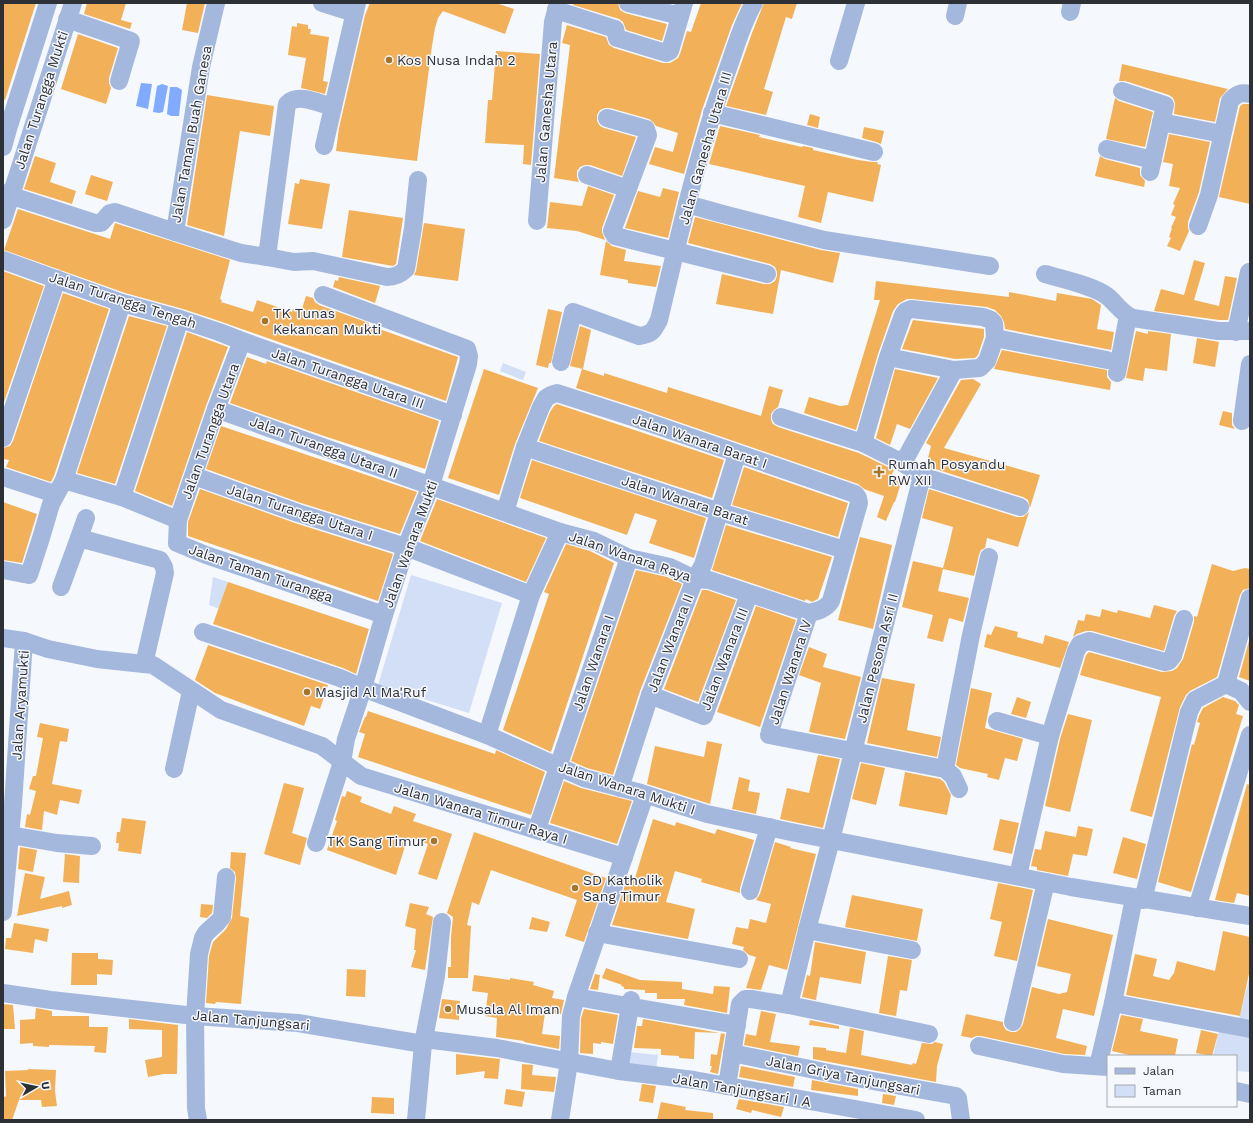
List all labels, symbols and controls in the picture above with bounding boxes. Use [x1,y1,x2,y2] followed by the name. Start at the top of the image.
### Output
[11,29,71,171] street label: Jalan Turangga Mukti
[532,41,560,183] street label: Jalan Ganesha Utara
[168,44,215,224] street label: Jalan Taman Buah Ganesa
[397,52,516,68] place label: Kos Nusa Indah 2
[384,55,394,65] marker: Kos Nusa Indah 2
[675,70,735,226] street label: Jalan Ganesha Utara III
[47,269,199,331] street label: Jalan Turangga Tengah
[273,305,381,337] place label: TK Tunas Kekancan Mukti
[260,316,270,326] marker: TK Tunas Kekancan Mukti
[270,344,426,412] street label: Jalan Turangga Utara III
[178,361,242,501] street label: Jalan Turangga Utara
[631,410,769,472] street label: Jalan Wanara Barat I
[248,413,400,481] street label: Jalan Turangga Utara II
[888,456,1005,488] place label: Rumah Posyandu RW XII
[873,466,885,478] marker: Rumah Posyandu RW XII
[620,472,751,528] street label: Jalan Wanara Barat
[380,478,440,610] street label: Jalan Wanara Mukti
[225,481,375,543] street label: Jalan Turangga Utara I
[567,528,693,584] street label: Jalan Wanara Raya
[187,541,335,605] street label: Jalan Taman Turangga
[644,591,696,695] street label: Jalan Wanara II
[853,592,901,724] street label: Jalan Pesona Asri II
[697,605,751,713] street label: Jalan Wanara III
[569,613,617,713] street label: Jalan Wanara I
[765,617,815,727] street label: Jalan Wanara IV
[8,650,32,760] street label: Jalan Aryamukti
[315,684,427,700] place label: Masjid Al Ma'Ruf
[302,687,312,697] marker: Masjid Al Ma'Ruf
[556,758,698,818] street label: Jalan Wanara Mukti I
[392,779,570,847] street label: Jalan Wanara Timur Raya I
[327,833,426,849] place label: TK Sang Timur
[429,836,439,846] marker: TK Sang Timur
[583,872,662,904] place label: SD Katholik Sang Timur
[570,883,580,893] marker: SD Katholik Sang Timur
[456,1001,560,1017] place label: Musala Al Iman
[443,1004,453,1014] marker: Musala Al Iman
[192,1007,310,1033] street label: Jalan Tanjungsari
[765,1052,921,1098] street label: Jalan Griya Tanjungsari
[1107,1055,1237,1107] legend
[1143,1064,1174,1078] text: Jalan
[16,1067,56,1107] north arrow
[672,1070,812,1110] street label: Jalan Tanjungsari I A
[38,1081,52,1091] text: U
[1143,1084,1181,1098] text: Taman

